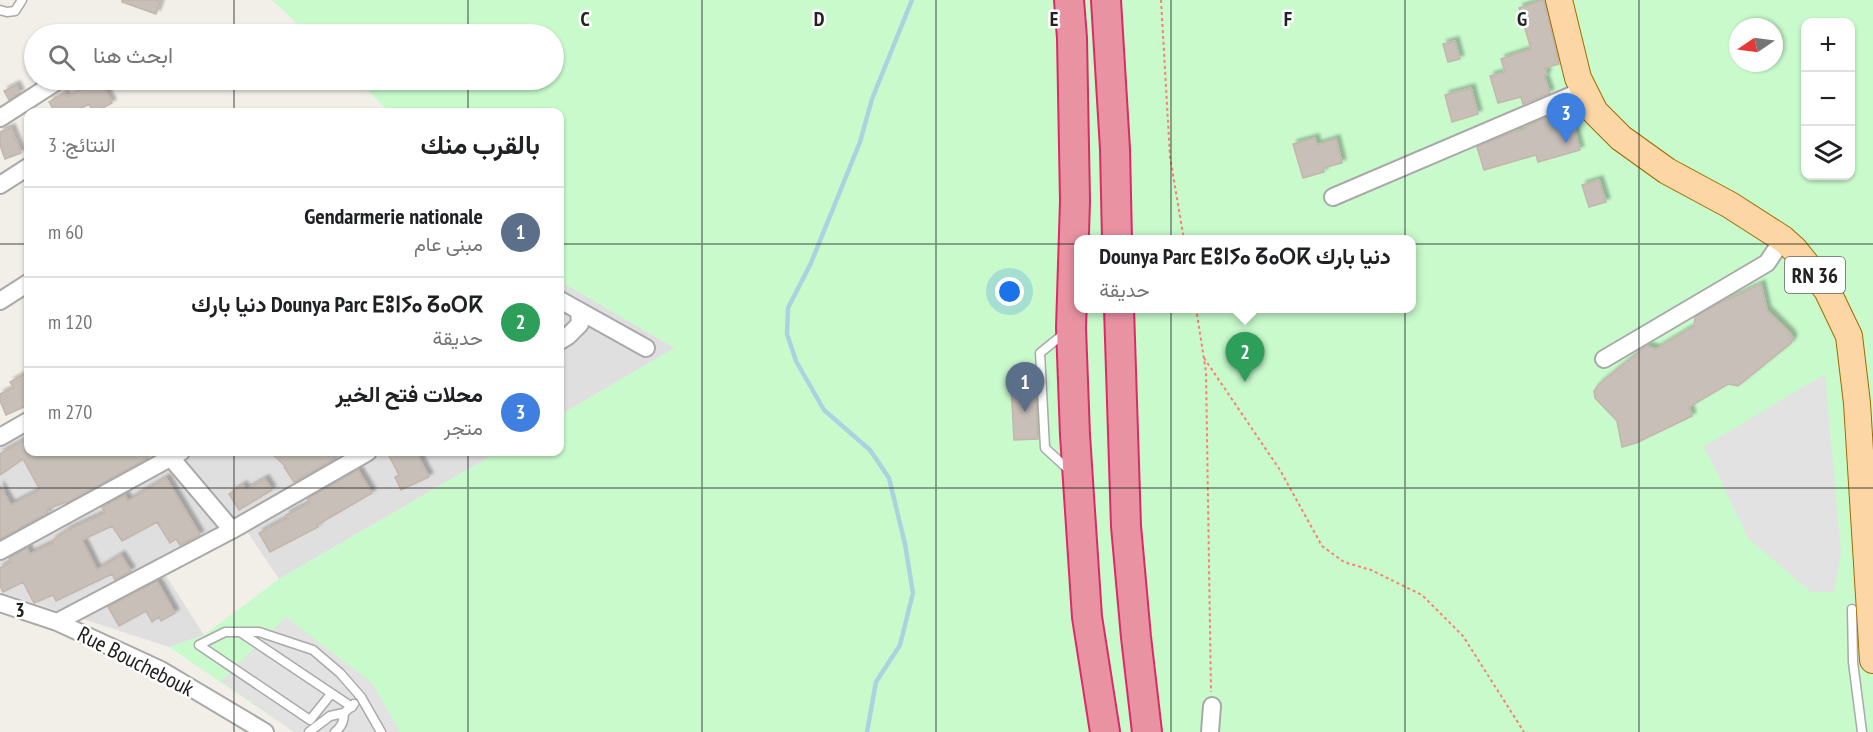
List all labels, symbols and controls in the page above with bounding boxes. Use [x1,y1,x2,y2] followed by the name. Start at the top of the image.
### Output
[580,6,590,32] text: C
[814,6,825,32] text: D
[1050,6,1058,32] text: E
[1284,6,1292,32] text: F
[1517,6,1527,32] text: G
[1729,18,1783,72] north arrow
[1801,18,1855,180] map controls
[1801,18,1855,72] button: +
[24,24,564,90] search box
[45,41,78,74] icon: search
[93,41,173,69] text: ابحث هنا
[1801,72,1855,126] button: −
[1546,94,1586,143] pin: 3
[1801,126,1855,180] button: layers
[421,128,540,161] text: بالقرب منك
[48,132,115,158] text: النتائج: 3
[304,202,483,230] text: Gendarmerie nationale
[48,219,83,245] text: 60 m
[516,219,525,245] text: 1
[414,231,483,257] text: مبنى عام
[1074,235,1416,313] popup
[1099,242,1391,270] text: Dounya Parc ⴹⵓⵏⵢⴰ ⵒⴰⵔⴽ دنيا بارك
[1785,257,1845,293] road number: RN 36
[995,277,1024,306] your location
[1099,277,1150,303] text: حديقة
[191,290,483,318] text: Dounya Parc ⴹⵓⵏⵢⴰ ⵒⴰⵔⴽ دنيا بارك
[48,309,92,335] text: 120 m
[516,309,525,335] text: 2
[432,325,483,351] text: حديقة
[1226,332,1264,382] pin: 2
[1006,362,1044,412] pin: 1
[336,380,483,408] text: محلات فتح الخير
[48,399,92,425] text: 270 m
[516,399,525,425] text: 3
[444,415,483,441] text: متجر
[15,597,25,623] text: 3
[73,620,199,703] street label: Rue Bouchebouk

